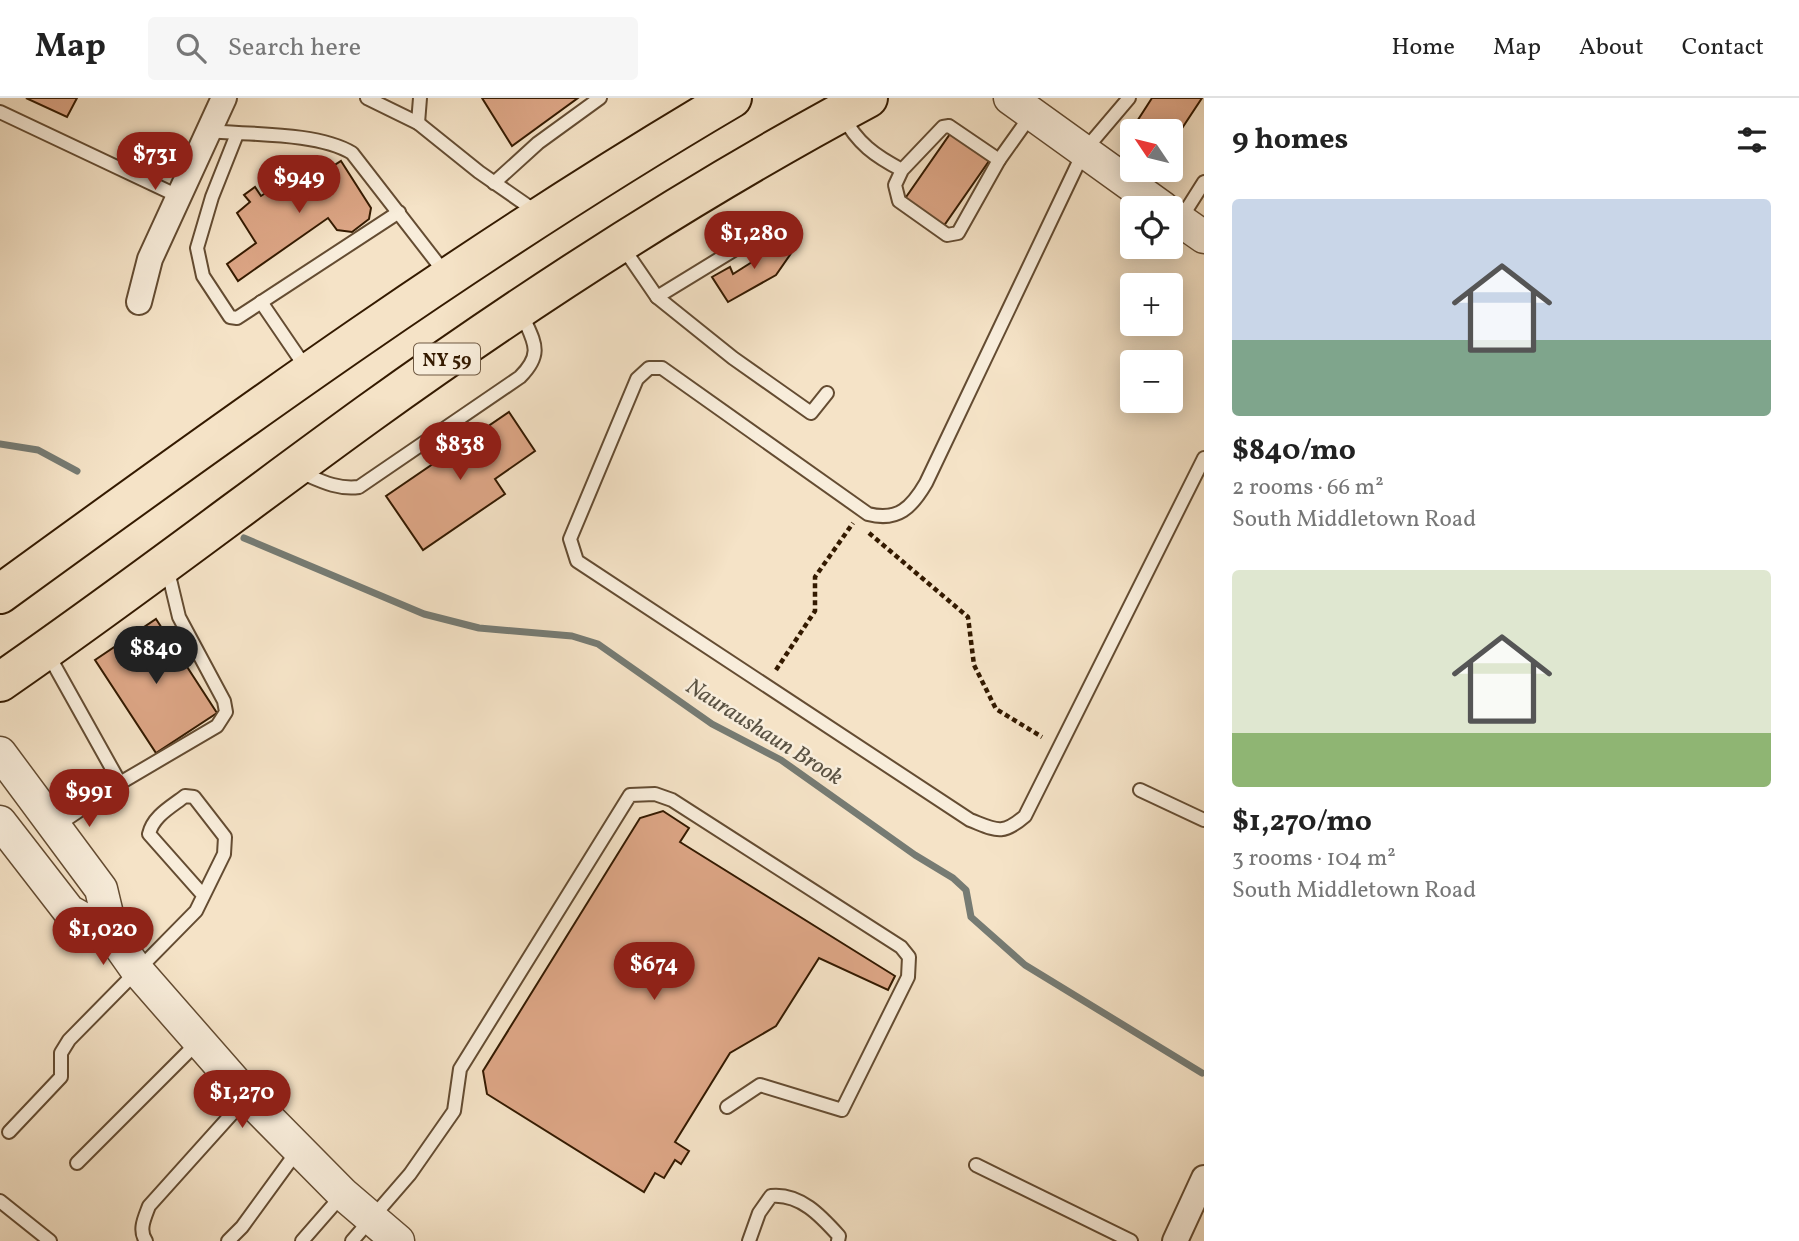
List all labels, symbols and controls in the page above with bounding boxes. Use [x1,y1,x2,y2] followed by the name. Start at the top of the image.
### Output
[148,17,638,80] search box
[35,25,106,71] text: Map
[172,29,210,67] icon: search
[228,30,361,66] text: Search here
[1391,31,1455,65] text: Home
[1493,31,1541,65] text: Map
[1579,31,1644,65] text: About
[1682,31,1764,65] text: Contact
[1120,119,1183,182] north arrow
[1120,119,1183,413] map controls
[1232,119,1348,161] text: 9 homes
[1733,121,1771,159] icon: filters
[114,132,196,192] pin: $731
[133,139,177,171] text: $731
[258,156,340,215] pin: $949
[273,162,325,194] text: $949
[1120,196,1183,259] button: locate
[697,212,811,271] pin: $1,280
[720,218,788,250] text: $1,280
[1439,245,1565,371] icon: home
[1120,273,1183,336] button: +
[414,344,480,374] road number: NY 59
[1120,350,1183,413] button: −
[419,422,501,482] pin: $838
[435,429,485,461] text: $838
[1232,430,1356,472] text: $840/mo
[1232,472,1384,504] text: 2 rooms · 66 m²
[1232,504,1476,536] text: South Middletown Road
[1439,616,1565,742] icon: home
[115,626,197,686] pin: $840
[130,633,182,665] text: $840
[679,671,849,794] water label: Nauraushaun Brook
[48,770,130,829] pin: $991
[65,776,113,808] text: $991
[1232,801,1372,843] text: $1,270/mo
[1232,843,1396,875] text: 3 rooms · 104 m²
[1232,875,1476,907] text: South Middletown Road
[46,908,160,967] pin: $1,020
[69,914,137,946] text: $1,020
[613,942,695,1002] pin: $674
[630,949,678,981] text: $674
[185,1070,299,1130] pin: $1,270
[210,1077,274,1109] text: $1,270

